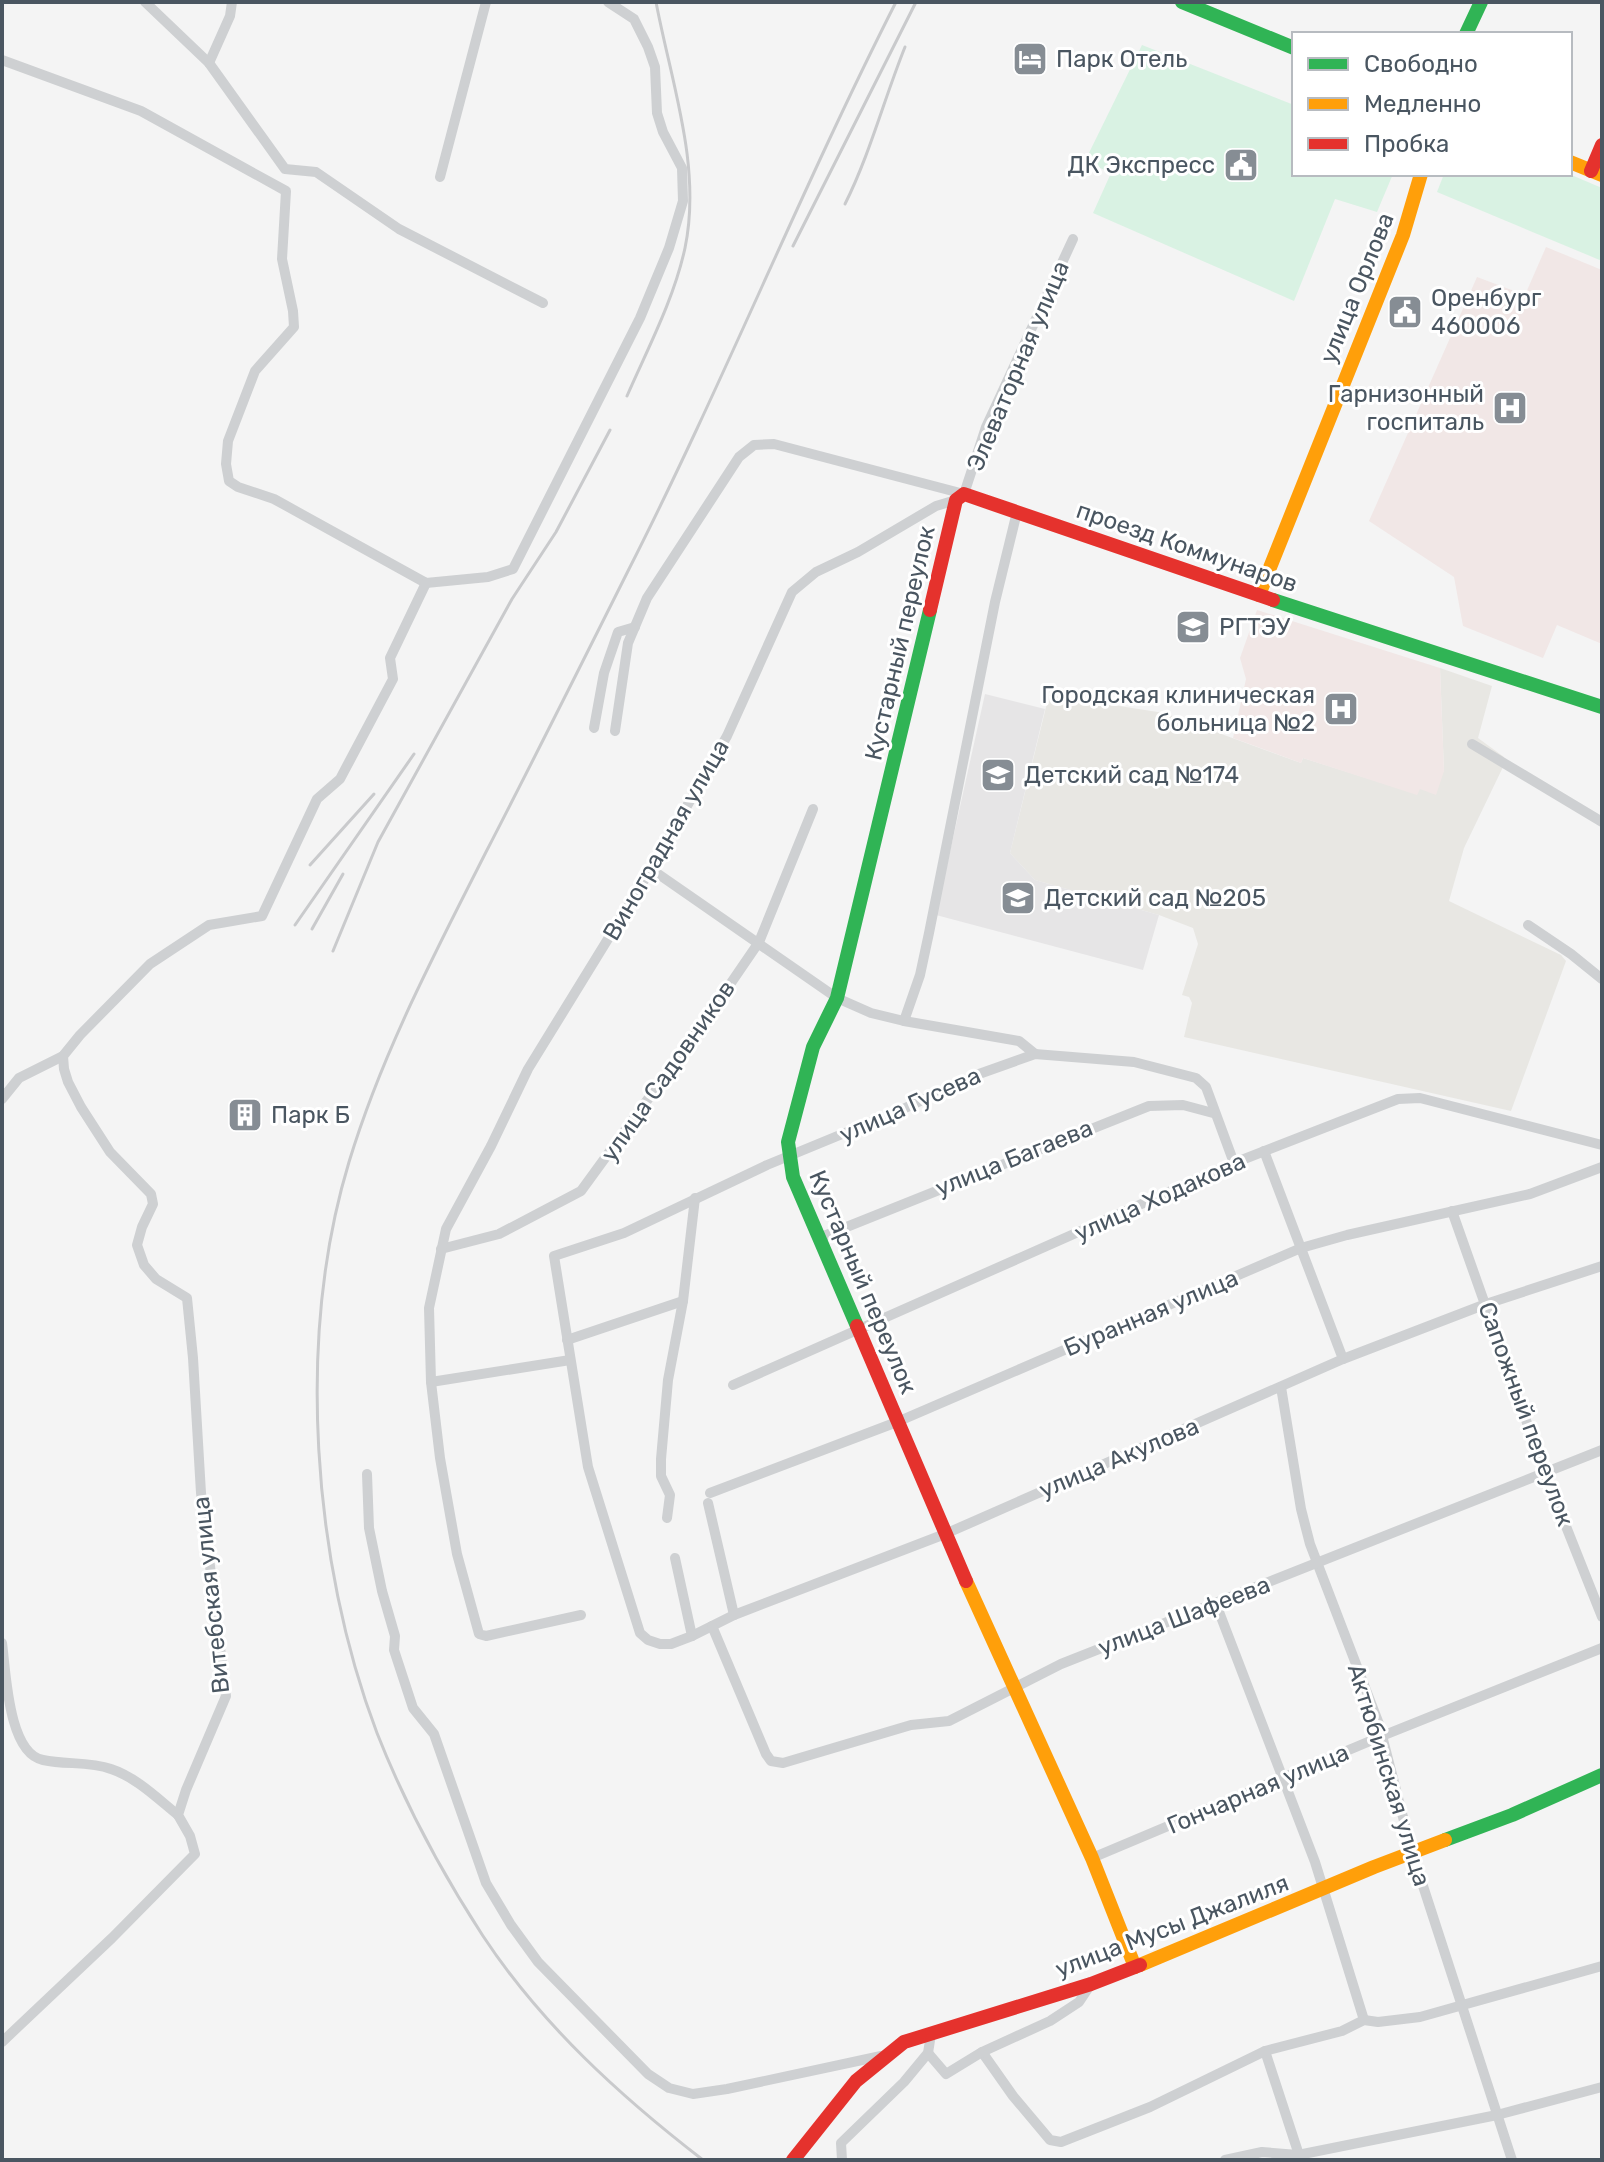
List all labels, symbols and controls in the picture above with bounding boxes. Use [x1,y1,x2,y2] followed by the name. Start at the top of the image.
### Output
[1292,32,1572,176] legend
[1011,40,1049,78] hotel icon: Парк Отель
[1056,45,1187,73] place label: Парк Отель
[1364,50,1478,78] text: Свободно
[1364,90,1481,118] text: Медленно
[1364,130,1449,158] text: Пробка
[1222,146,1260,184] public building icon: ДК Экспресс
[1067,151,1215,179] place label: ДК Экспресс
[1314,209,1400,367] street label: улица Орлова
[961,257,1075,475] street label: Элеваторная улица
[1431,284,1542,340] place label: Оренбург 460006
[1386,293,1424,331] public building icon: Оренбург 460006
[1328,380,1484,436] place label: Гарнизонный госпиталь
[1491,389,1529,427] hospital icon: Гарнизонный госпиталь
[1073,496,1301,598] street label: проезд Коммунаров
[859,523,941,763] street label: Кустарный переулок
[1174,608,1212,646] school or university icon: РГТЭУ
[1219,613,1291,641] place label: РГТЭУ
[1041,681,1315,737] place label: Городская клиническая больница №2
[1322,690,1360,728] hospital icon: Городская клиническая больница №2
[597,735,735,945] street label: Виноградная улица
[979,756,1017,794] school or university icon: Детский сад №174
[1024,761,1239,789] place label: Детский сад №174
[999,879,1037,917] school or university icon: Детский сад №205
[1044,884,1266,912] place label: Детский сад №205
[595,975,741,1167] street label: улица Садовников
[835,1061,985,1149] street label: улица Гусева
[226,1096,264,1134] building icon: Парк Б
[271,1101,350,1129] place label: Парк Б
[931,1114,1097,1202] street label: улица Багаева
[1070,1147,1250,1247] street label: улица Ходакова
[803,1166,923,1398] street label: Кустарный переулок
[1060,1264,1242,1362] street label: Буранная улица
[1472,1298,1580,1530] street label: Сапожный переулок
[1035,1412,1203,1504] street label: улица Акулова
[187,1495,235,1695] street label: Витебская улица
[1094,1570,1274,1662] street label: улица Шафеева
[1342,1661,1436,1889] street label: Актюбинская улица
[1163,1738,1353,1840] street label: Гончарная улица
[1051,1869,1293,1983] street label: улица Мусы Джалиля

